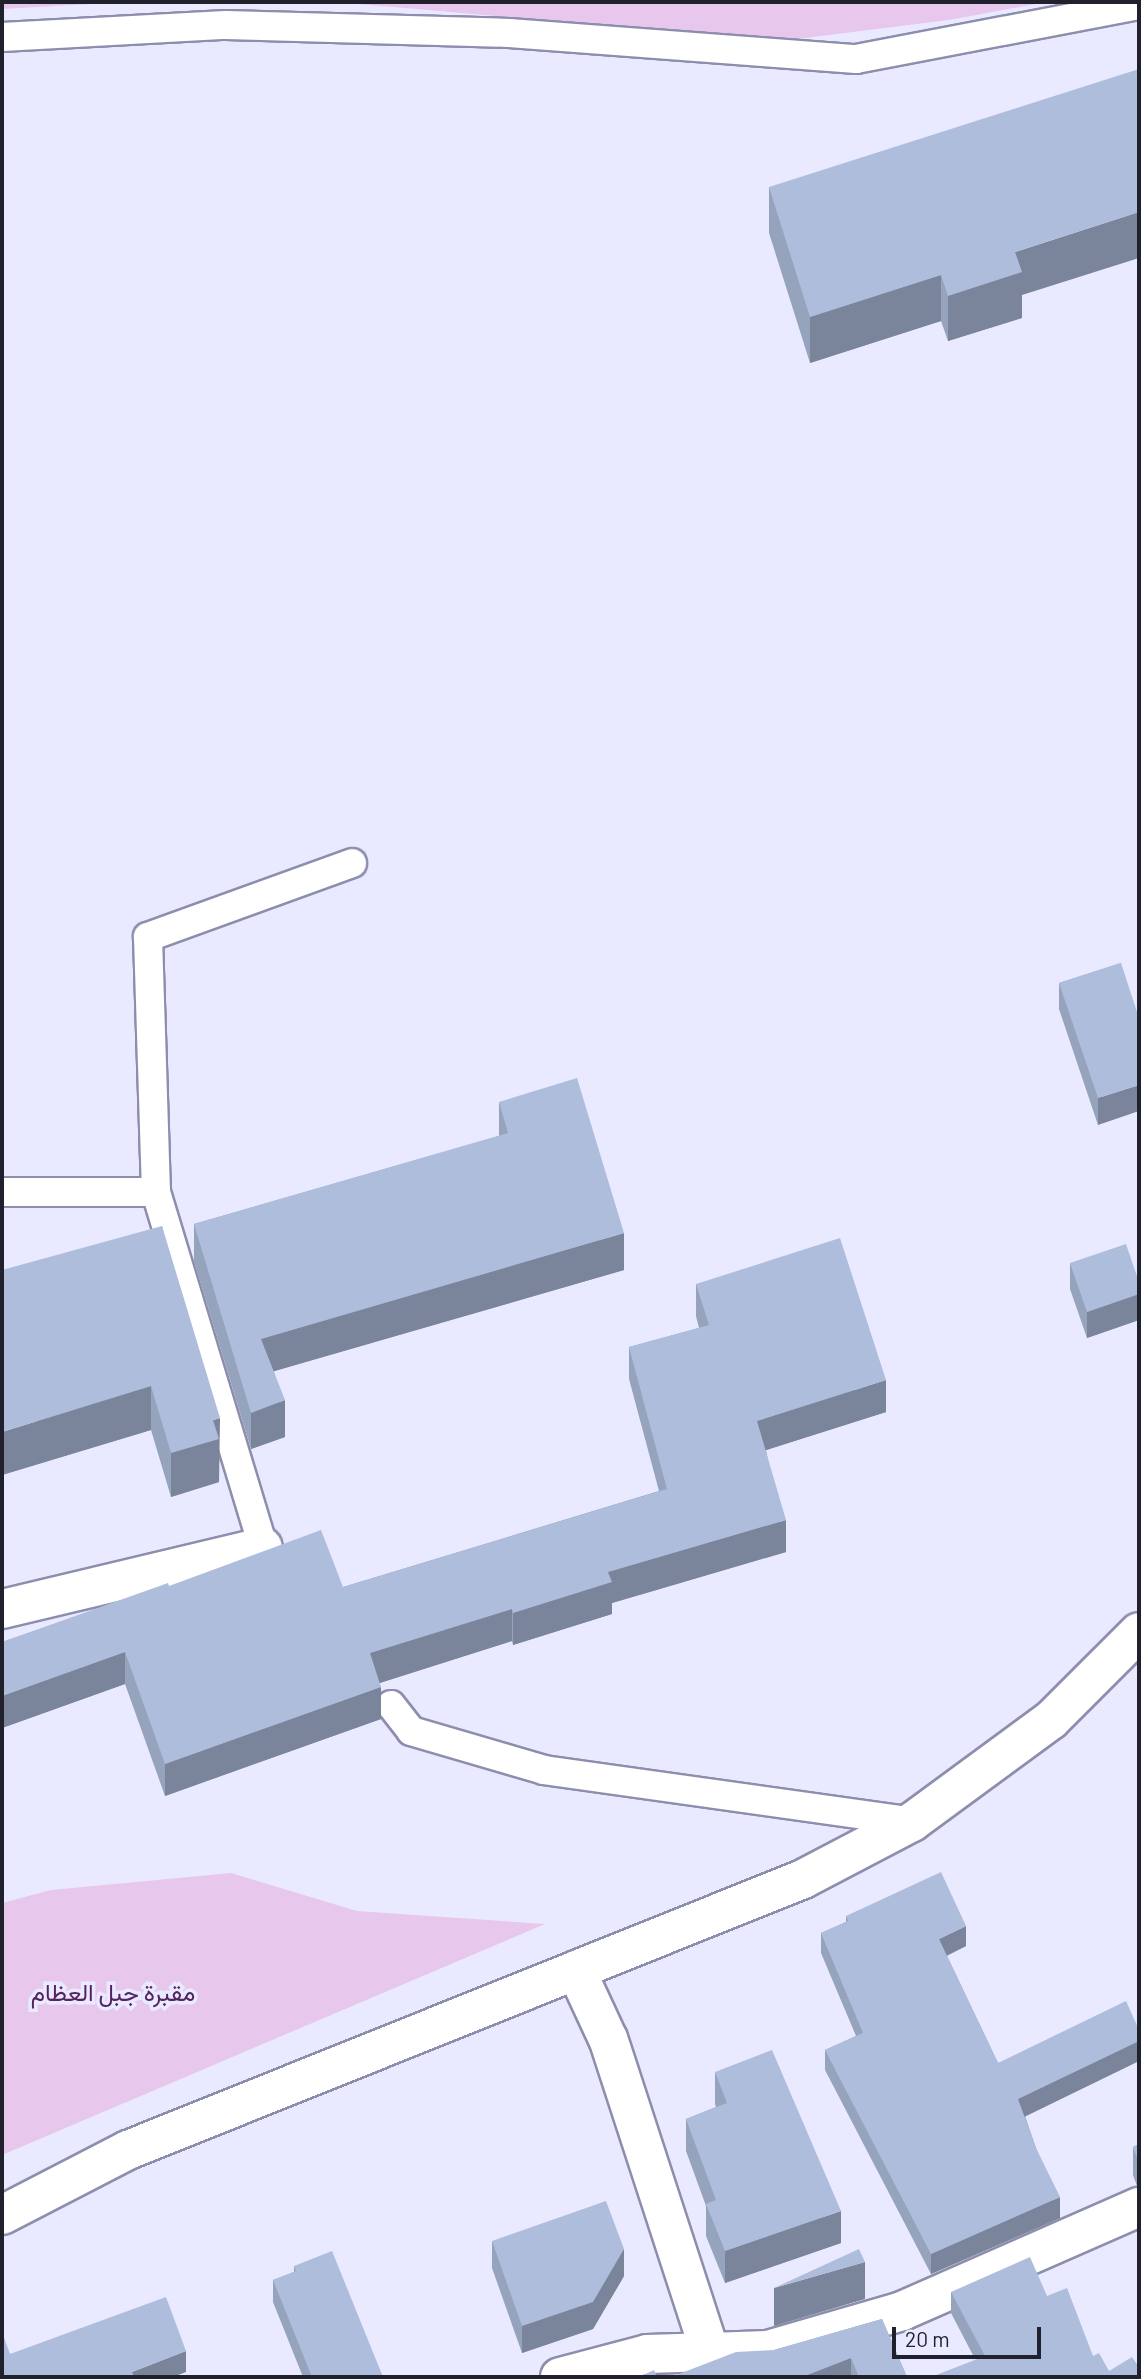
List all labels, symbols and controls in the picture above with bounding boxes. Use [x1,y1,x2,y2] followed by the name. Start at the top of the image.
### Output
[31,1978,195,2006] park label: مقبرة جبل العظام
[896,2312,1045,2356] scale bar
[905,2326,950,2351] text: 20 m

